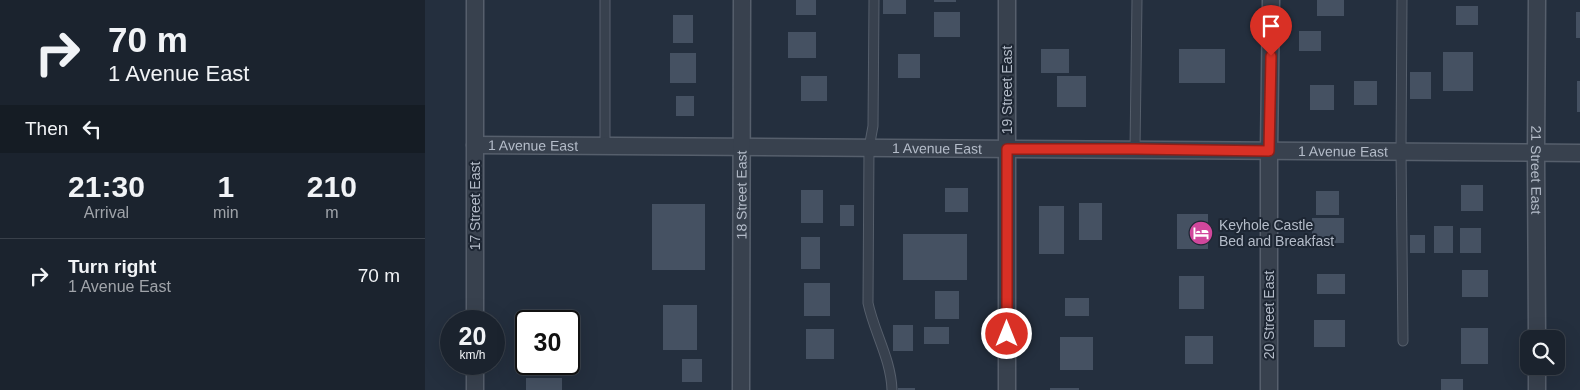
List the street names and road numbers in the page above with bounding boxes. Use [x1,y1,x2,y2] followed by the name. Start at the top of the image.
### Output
[999,46,1015,134] street label: 19 Street East
[1528,126,1544,215] street label: 21 Street East
[488,137,578,154] street label: 1 Avenue East
[892,140,982,157] street label: 1 Avenue East
[1298,143,1388,160] street label: 1 Avenue East
[733,150,750,239] street label: 18 Street East
[467,162,483,250] street label: 17 Street East
[1261,271,1277,359] street label: 20 Street East

